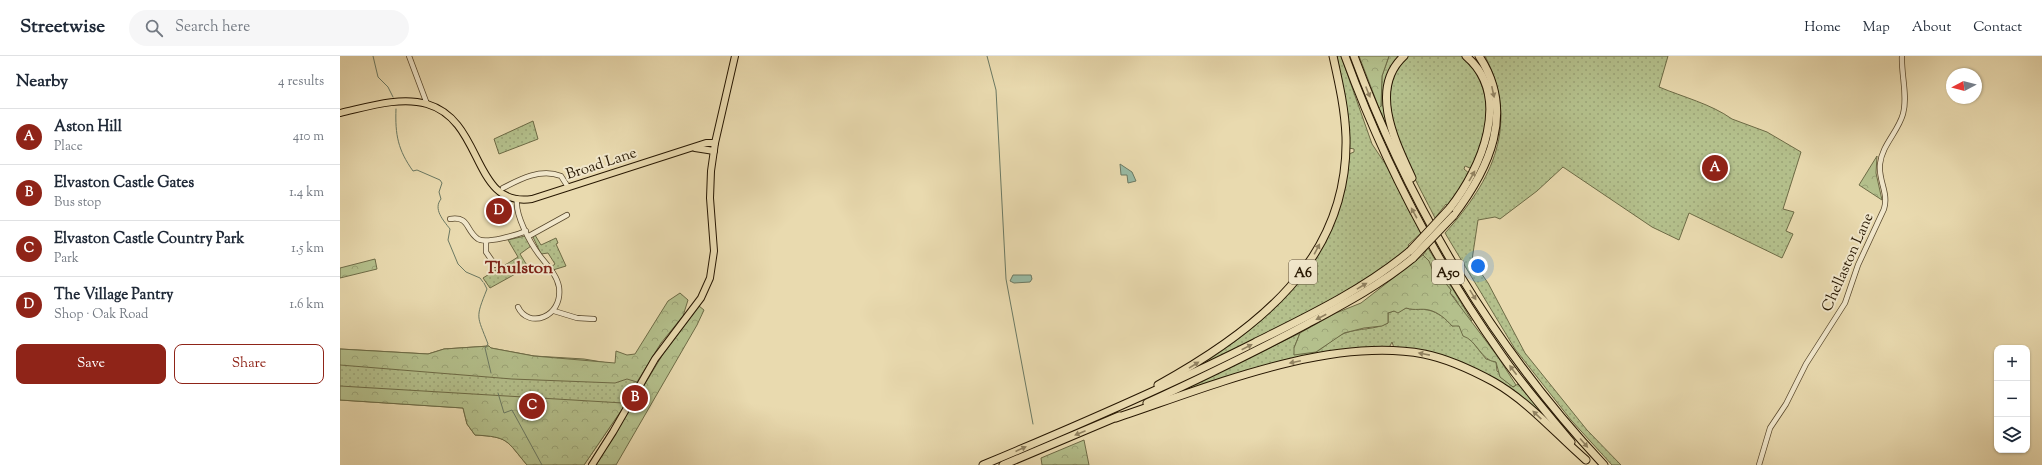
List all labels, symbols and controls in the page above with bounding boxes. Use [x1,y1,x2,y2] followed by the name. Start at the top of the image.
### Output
[129,10,409,46] search box
[20,14,105,41] text: Streetwise
[143,17,165,39] icon: search
[175,17,250,38] text: Search here
[1804,18,1841,38] text: Home
[1863,18,1890,38] text: Map
[1912,18,1951,38] text: About
[1973,18,2022,38] text: Contact
[1946,68,1982,104] north arrow
[16,70,68,94] text: Nearby
[278,73,324,91] text: 4 results
[1491,86,1497,98] one-way arrow
[1366,87,1372,99] one-way arrow
[54,117,122,138] text: Aston Hill
[24,128,34,146] text: A
[293,128,324,146] text: 410 m
[54,138,83,156] text: Place
[563,143,640,186] street label: Broad Lane
[1702,153,1728,183] pin: A
[1468,170,1475,182] one-way arrow
[54,173,194,194] text: Elvaston Castle Gates
[25,184,33,202] text: B
[289,184,324,202] text: 1.4 km
[54,194,101,212] text: Bus stop
[486,196,512,226] pin: D
[1411,207,1417,218] one-way arrow
[1817,210,1880,315] street label: Chellaston Lane
[54,229,245,250] text: Elvaston Castle Country Park
[24,240,34,258] text: C
[291,240,324,258] text: 1.5 km
[1314,243,1321,255] one-way arrow
[54,250,79,268] text: Park
[1468,256,1488,276] your location
[485,257,554,281] district label: Thulston
[1289,260,1317,284] road number: A6
[1432,260,1464,284] road number: A50
[1357,282,1367,290] one-way arrow
[54,285,173,306] text: The Village Pantry
[1469,289,1476,301] one-way arrow
[24,296,34,314] text: D
[289,296,324,314] text: 1.6 km
[54,306,148,324] text: Shop · Oak Road
[1315,314,1327,320] one-way arrow
[1241,343,1253,350] one-way arrow
[16,344,166,384] button: Save
[174,344,324,384] button: Share
[1994,345,2030,453] map controls
[1994,345,2030,381] button: +
[1417,351,1430,357] one-way arrow
[1289,360,1301,366] one-way arrow
[1188,362,1199,369] one-way arrow
[1508,365,1517,376] one-way arrow
[1994,381,2030,417] button: −
[622,383,648,413] pin: B
[519,391,545,421] pin: C
[1532,410,1542,419] one-way arrow
[1994,417,2030,453] button: layers
[1074,431,1086,437] one-way arrow
[1580,438,1589,448] one-way arrow
[1015,446,1027,452] one-way arrow

